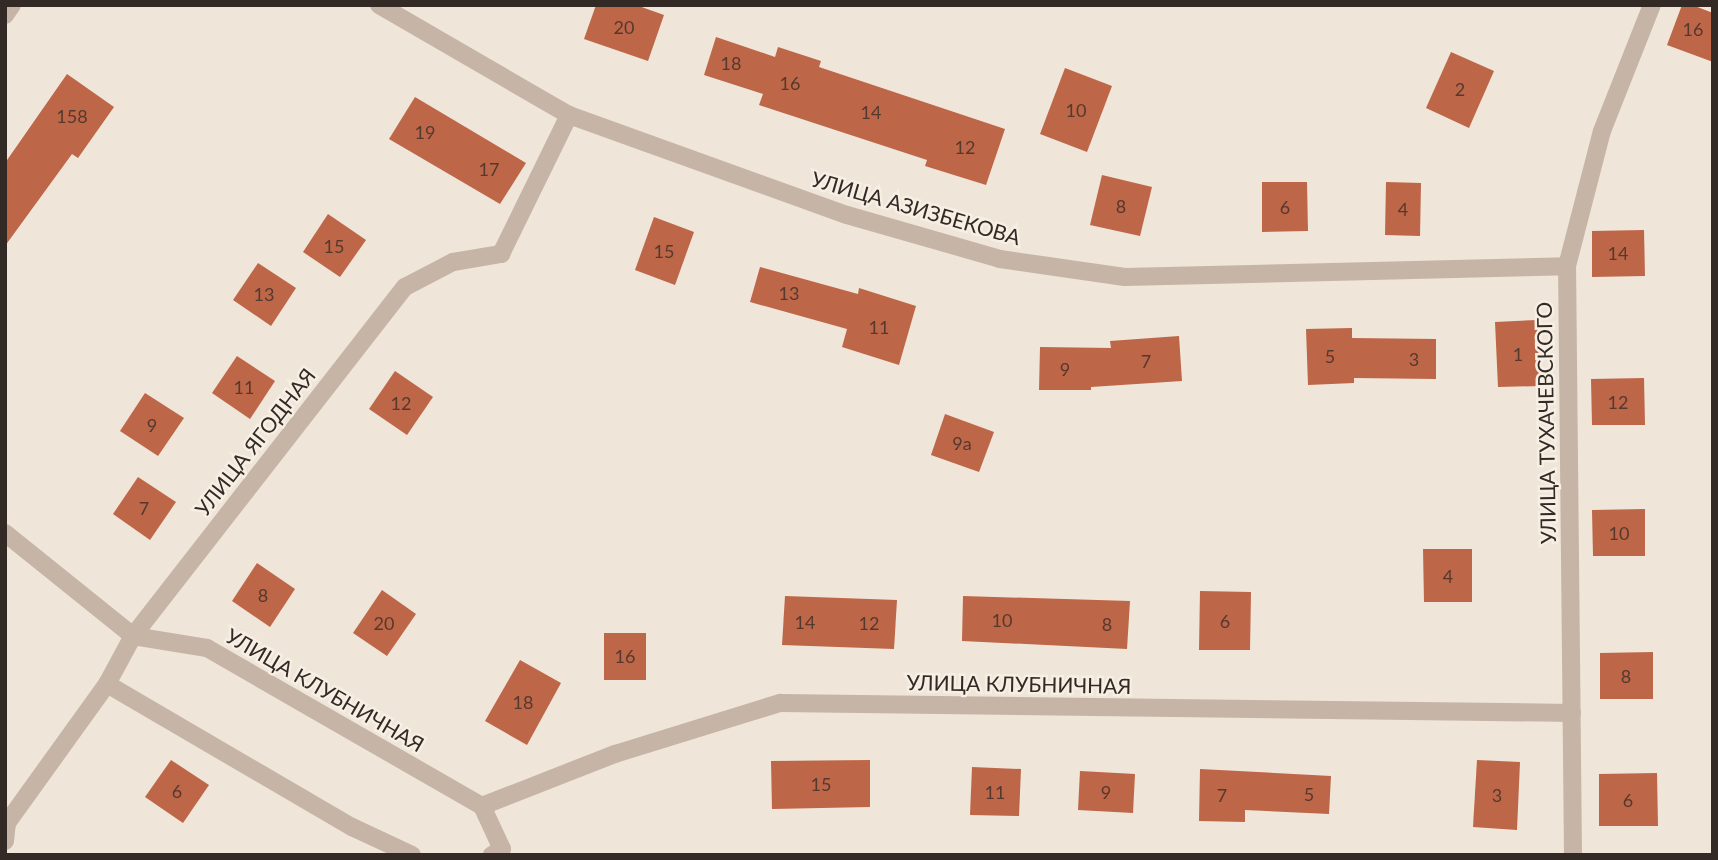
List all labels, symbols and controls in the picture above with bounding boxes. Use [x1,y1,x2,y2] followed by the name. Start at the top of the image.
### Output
[614,16,634,38] house number: 20
[1683,18,1703,40] house number: 16
[721,52,741,74] house number: 18
[780,72,800,94] house number: 16
[1455,78,1465,100] house number: 2
[1066,99,1086,121] house number: 10
[861,101,881,123] house number: 14
[56,105,88,127] house number: 158
[415,121,435,143] house number: 19
[955,136,975,158] house number: 12
[479,158,499,180] house number: 17
[809,166,1023,250] street label: УЛИЦА АЗИЗБЕКОВА
[1116,195,1126,217] house number: 8
[1280,196,1290,218] house number: 6
[1398,198,1408,220] house number: 4
[324,235,344,257] house number: 15
[654,240,674,262] house number: 15
[1608,242,1628,264] house number: 14
[779,282,799,304] house number: 13
[254,283,274,305] house number: 13
[1531,302,1561,544] street label: УЛИЦА ТУХАЧЕВСКОГО
[869,316,889,338] house number: 11
[1513,343,1523,365] house number: 1
[1325,345,1335,367] house number: 5
[1409,348,1419,370] house number: 3
[1141,350,1151,372] house number: 7
[1060,358,1070,380] house number: 9
[190,363,320,521] street label: УЛИЦА ЯГОДНАЯ
[234,376,254,398] house number: 11
[1608,391,1628,413] house number: 12
[391,392,411,414] house number: 12
[147,414,157,436] house number: 9
[952,432,972,454] house number: 9а
[139,497,149,519] house number: 7
[1609,522,1629,544] house number: 10
[1443,565,1453,587] house number: 4
[258,584,268,606] house number: 8
[992,609,1012,631] house number: 10
[1220,610,1230,632] house number: 6
[795,611,815,633] house number: 14
[374,612,394,634] house number: 20
[859,612,879,634] house number: 12
[1102,613,1112,635] house number: 8
[221,623,429,757] street label: УЛИЦА КЛУБНИЧНАЯ
[615,645,635,667] house number: 16
[1621,665,1631,687] house number: 8
[906,669,1132,699] street label: УЛИЦА КЛУБНИЧНАЯ
[513,691,533,713] house number: 18
[811,773,831,795] house number: 15
[172,780,182,802] house number: 6
[985,781,1005,803] house number: 11
[1101,781,1111,803] house number: 9
[1304,783,1314,805] house number: 5
[1217,784,1227,806] house number: 7
[1492,784,1502,806] house number: 3
[1623,789,1633,811] house number: 6

